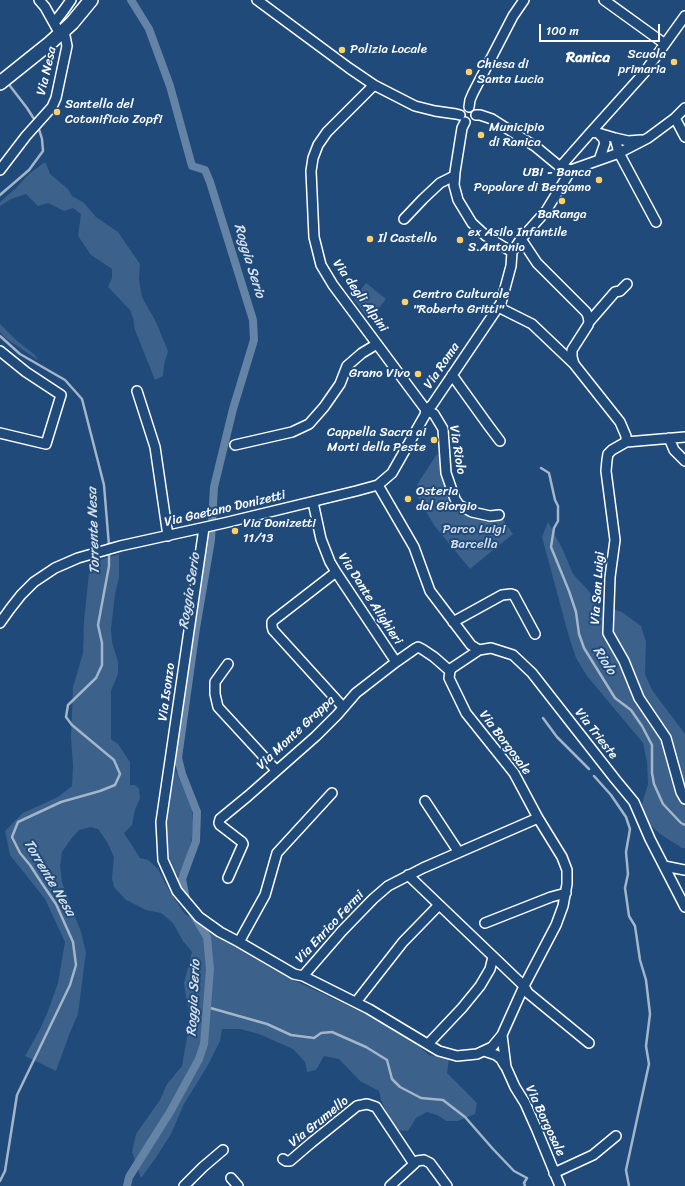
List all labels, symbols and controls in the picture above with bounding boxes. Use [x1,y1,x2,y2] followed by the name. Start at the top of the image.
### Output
[541,16,662,42] scale bar
[546,20,579,42] text: 100 m
[350,42,427,58] place label: Polizia Locale
[34,45,60,97] street label: Via Nesa
[337,45,347,55] marker: Polizia Locale
[618,47,666,78] place label: Scuola primaria
[566,49,610,67] district label: Ranica
[477,57,544,88] place label: Chiesa di Santa Lucia
[669,57,679,67] marker: Scuola primaria
[464,67,474,77] marker: Chiesa di Santa Lucia
[65,97,162,128] place label: Santella del Cotonificio Zopfi
[52,107,62,117] marker: Santella del Cotonificio Zopfi
[489,120,544,151] place label: Municipio di Ranica
[476,130,486,140] marker: Municipio di Ranica
[474,165,591,196] place label: UBI - Banca Popolare di Bergamo
[594,175,604,185] marker: UBI - Banca Popolare di Bergamo
[557,196,567,206] marker: BaRanga
[537,207,587,223] place label: BaRanga
[230,222,268,300] water label: Roggia Serio
[468,225,567,256] place label: ex Asilo Infantile S.Antonio
[378,231,437,247] place label: Il Castello
[365,234,375,244] marker: Il Castello
[455,235,465,245] marker: ex Asilo Infantile S.Antonio
[329,257,391,335] street label: Via degli Alpini
[413,287,509,318] place label: Centro Culturale "Roberto Gritti"
[400,297,410,307] marker: Centro Culturale "Roberto Gritti"
[421,340,463,392] street label: Via Roma
[349,366,410,382] place label: Grano Vivo
[413,369,423,379] marker: Grano Vivo
[445,424,469,476] street label: Via Riolo
[327,425,426,456] place label: Cappella Sacra ai Morti della Peste
[429,435,439,445] marker: Cappella Sacra ai Morti della Peste
[416,484,477,515] place label: Osteria dal Giorgio
[84,487,104,575] water label: Torrente Nesa
[163,488,287,530] street label: Via Gaetano Donizetti
[403,494,413,504] marker: Osteria dal Giorgio
[243,516,316,547] place label: Via Donizetti 11/13
[443,522,505,553] park label: Parco Luigi Barcella
[230,526,240,536] marker: Via Donizetti 11/13
[335,550,405,648] street label: Via Dante Alighieri
[588,551,608,625] street label: Via San Luigi
[176,552,204,630] water label: Roggia Serio
[589,644,619,678] water label: Riolo
[155,662,179,722] street label: Via Isonzo
[254,693,338,773] street label: Via Monte Grappa
[571,705,621,763] street label: Via Trieste
[476,708,534,778] street label: Via Borgosale
[19,836,79,920] water label: Torrente Nesa
[292,887,368,967] street label: Via Enrico Fermi
[184,959,204,1037] water label: Roggia Serio
[522,1083,568,1159] street label: Via Borgosale
[286,1093,352,1151] street label: Via Grumello

